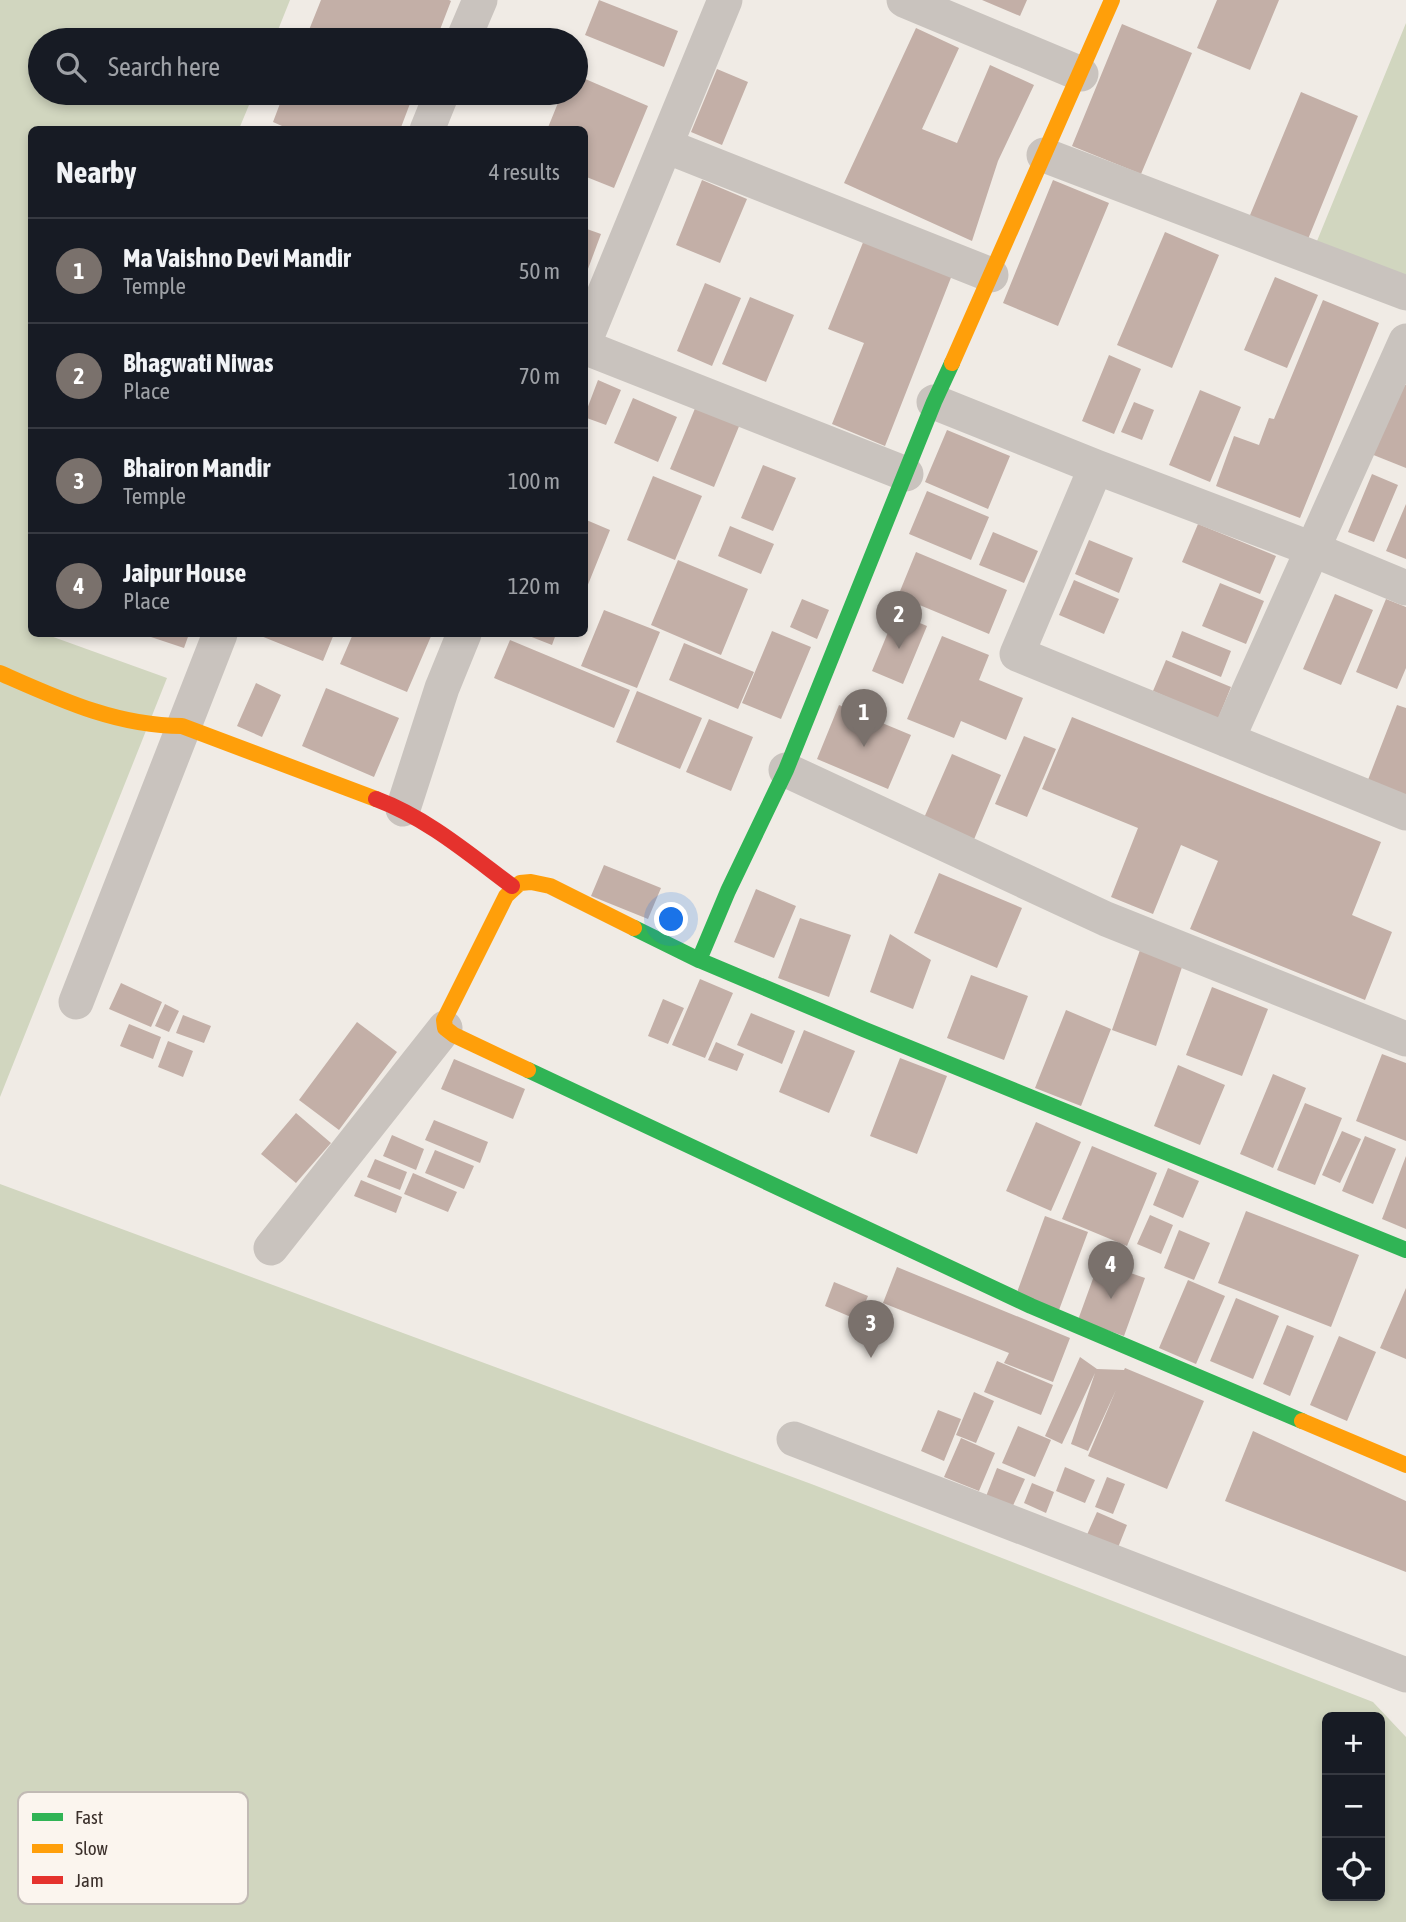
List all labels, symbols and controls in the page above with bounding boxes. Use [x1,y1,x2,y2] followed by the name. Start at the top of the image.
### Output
[28,28,588,105] search box
[52,48,90,86] icon: search
[108,52,220,82] text: Search here
[56,155,136,189] text: Nearby
[489,159,560,185] text: 4 results
[123,243,351,273] text: Ma Vaishno Devi Mandir
[74,258,84,284] text: 1
[519,258,560,284] text: 50 m
[123,273,186,299] text: Temple
[123,348,273,378] text: Bhagwati Niwas
[74,363,84,389] text: 2
[519,363,560,389] text: 70 m
[123,378,170,404] text: Place
[123,453,270,483] text: Bhairon Mandir
[74,468,84,494] text: 3
[508,468,560,494] text: 100 m
[123,483,186,509] text: Temple
[123,558,246,588] text: Jaipur House
[74,573,84,599] text: 4
[508,573,560,599] text: 120 m
[123,588,170,614] text: Place
[876,591,922,649] pin: 2
[841,689,887,747] pin: 1
[654,902,688,936] your location
[1088,1241,1134,1299] pin: 4
[848,1300,894,1358] pin: 3
[1322,1712,1385,1901] map controls
[1322,1712,1385,1775] button: +
[1322,1775,1385,1838] button: −
[18,1792,248,1904] legend
[75,1806,103,1828] text: Fast
[75,1837,109,1859] text: Slow
[1322,1838,1385,1901] button: locate
[75,1869,104,1891] text: Jam

